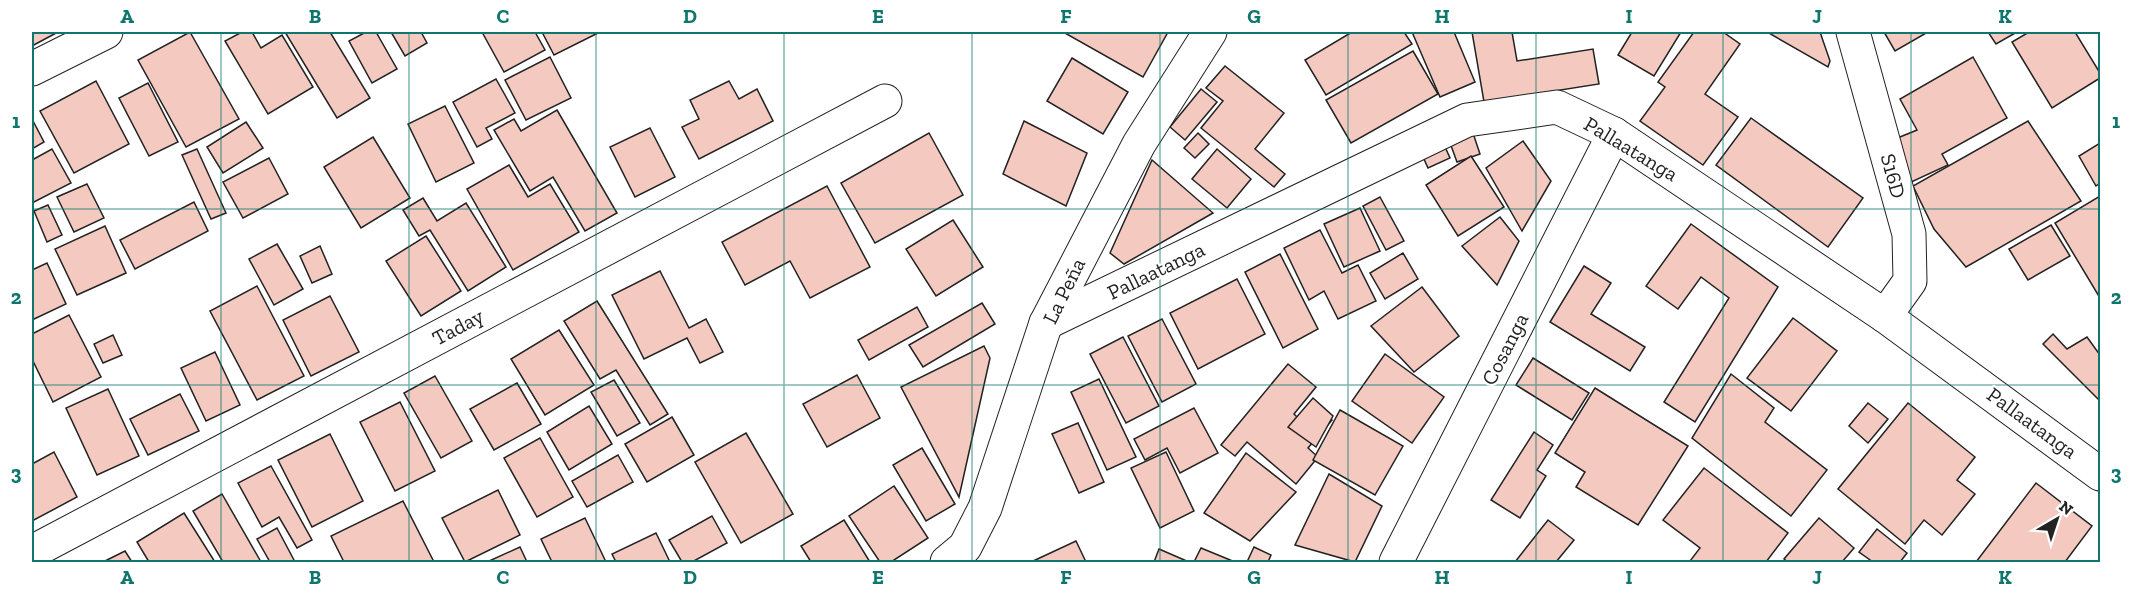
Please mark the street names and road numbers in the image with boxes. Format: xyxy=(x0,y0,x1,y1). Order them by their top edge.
street label: Pallaatanga xyxy=(1580,111,1683,186)
street label: S16D xyxy=(1876,151,1911,201)
street label: Pallaatanga xyxy=(1103,236,1209,305)
street label: La Peña xyxy=(1037,254,1090,328)
street label: Taday xyxy=(428,303,488,350)
street label: Cosanga xyxy=(1476,309,1533,389)
street label: Pallaatanga xyxy=(1982,382,2082,464)

